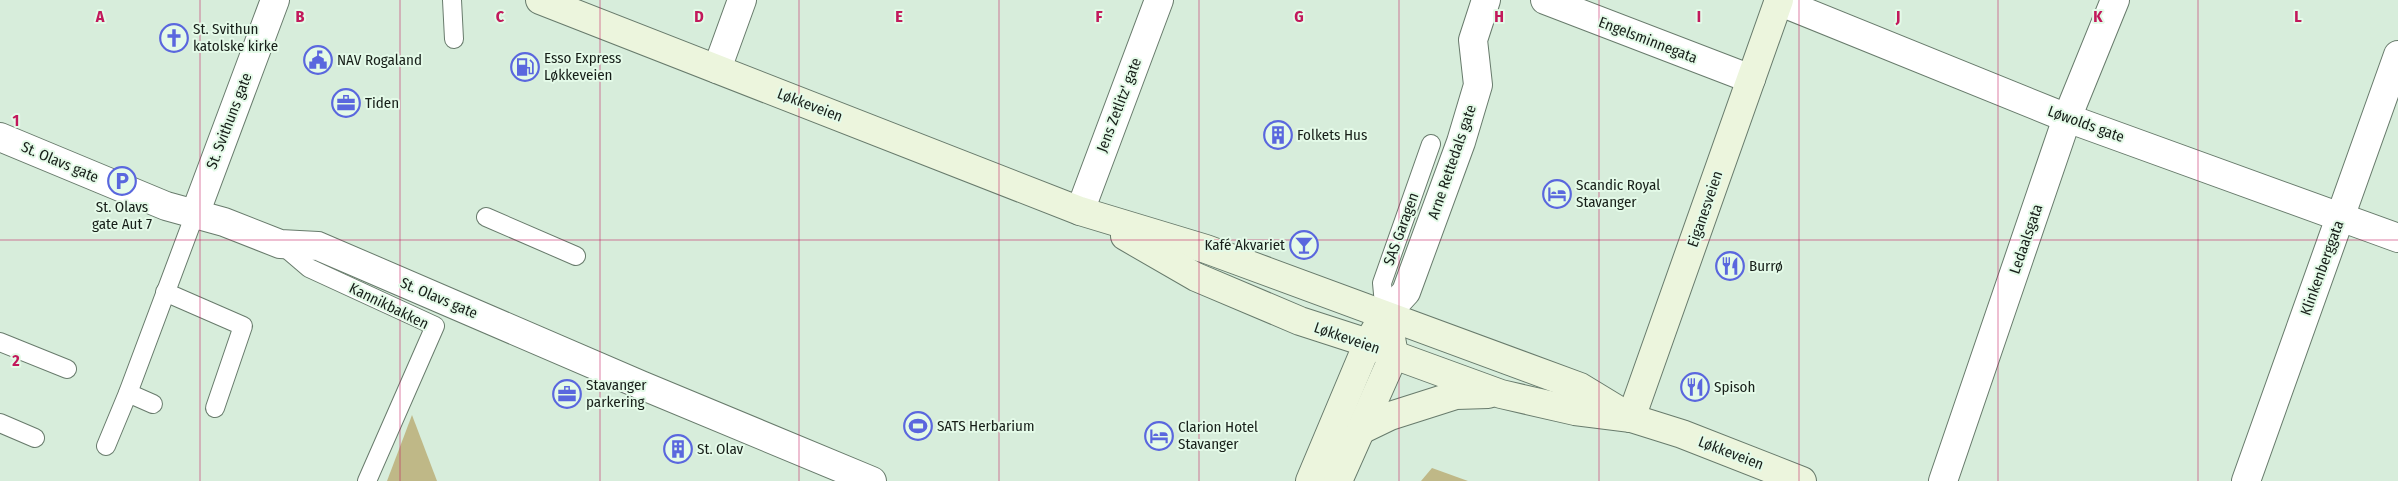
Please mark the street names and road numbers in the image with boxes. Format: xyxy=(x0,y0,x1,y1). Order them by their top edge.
street label: Engelsminnegata xyxy=(1596,13,1700,67)
street label: Jens Zetlitz' gate xyxy=(1093,55,1145,155)
street label: St. Svithuns gate xyxy=(202,70,256,172)
street label: Løkkeveien xyxy=(775,84,845,126)
street label: Løwolds gate xyxy=(2045,102,2127,146)
street label: Arne Rettedals gate xyxy=(1424,103,1480,221)
street label: St. Olavs gate xyxy=(19,138,101,186)
street label: Eiganesveien xyxy=(1684,168,1726,250)
street label: SAS Garagen xyxy=(1380,190,1422,268)
street label: Ledaalsgata xyxy=(2006,202,2046,276)
street label: Klinkenberggata xyxy=(2297,218,2347,318)
street label: St. Olavs gate xyxy=(398,274,480,322)
street label: Kannikbakken xyxy=(346,279,432,333)
street label: Løkkeveien xyxy=(1312,318,1382,358)
street label: Løkkeveien xyxy=(1696,432,1766,474)

